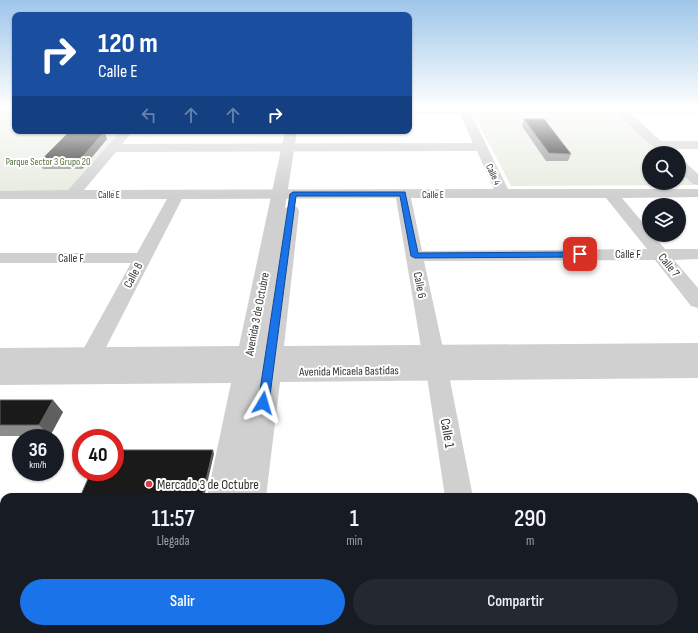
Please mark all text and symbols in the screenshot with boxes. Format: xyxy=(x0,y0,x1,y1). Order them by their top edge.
text: 120 m xyxy=(98,27,158,60)
icon: right xyxy=(32,28,84,80)
text: Calle E xyxy=(98,61,138,82)
icon: left xyxy=(138,104,160,126)
icon: ahead xyxy=(180,104,202,126)
icon: ahead xyxy=(222,104,244,126)
icon: right xyxy=(264,104,286,126)
map controls xyxy=(642,146,686,242)
button: search xyxy=(642,146,686,190)
park label: Parque Sector 3 Grupo 20 xyxy=(6,156,90,168)
street label: Calle 4 xyxy=(483,162,503,187)
street label: Calle E xyxy=(98,189,120,201)
street label: Calle E xyxy=(422,189,444,201)
button: layers xyxy=(642,198,686,242)
pin xyxy=(563,237,597,271)
icon: arrive xyxy=(569,243,591,265)
street label: Calle F xyxy=(615,247,641,262)
street label: Calle 7 xyxy=(655,250,683,280)
street label: Calle F xyxy=(58,251,84,266)
street label: Calle 8 xyxy=(121,260,146,291)
street label: Avenida 3 de Octubre xyxy=(242,271,273,358)
street label: Calle 6 xyxy=(410,271,429,300)
street label: Avenida Micaela Bastidas xyxy=(298,363,399,380)
position arrow xyxy=(242,382,284,424)
street label: Calle 1 xyxy=(437,417,458,449)
speed limit sign: 40 xyxy=(72,429,124,481)
text: 36 xyxy=(29,438,47,462)
text: km/h xyxy=(29,459,47,471)
place label: Mercado 3 de Octubre xyxy=(157,476,259,493)
marker: Mercado 3 de Octubre xyxy=(144,479,154,489)
text: 11:57 xyxy=(152,504,195,533)
text: 1 xyxy=(350,504,359,533)
text: 290 xyxy=(514,504,546,533)
text: Llegada xyxy=(157,533,190,549)
text: min xyxy=(346,533,363,549)
text: m xyxy=(526,533,534,549)
button: Salir xyxy=(20,579,345,625)
button: Compartir xyxy=(353,579,678,625)

